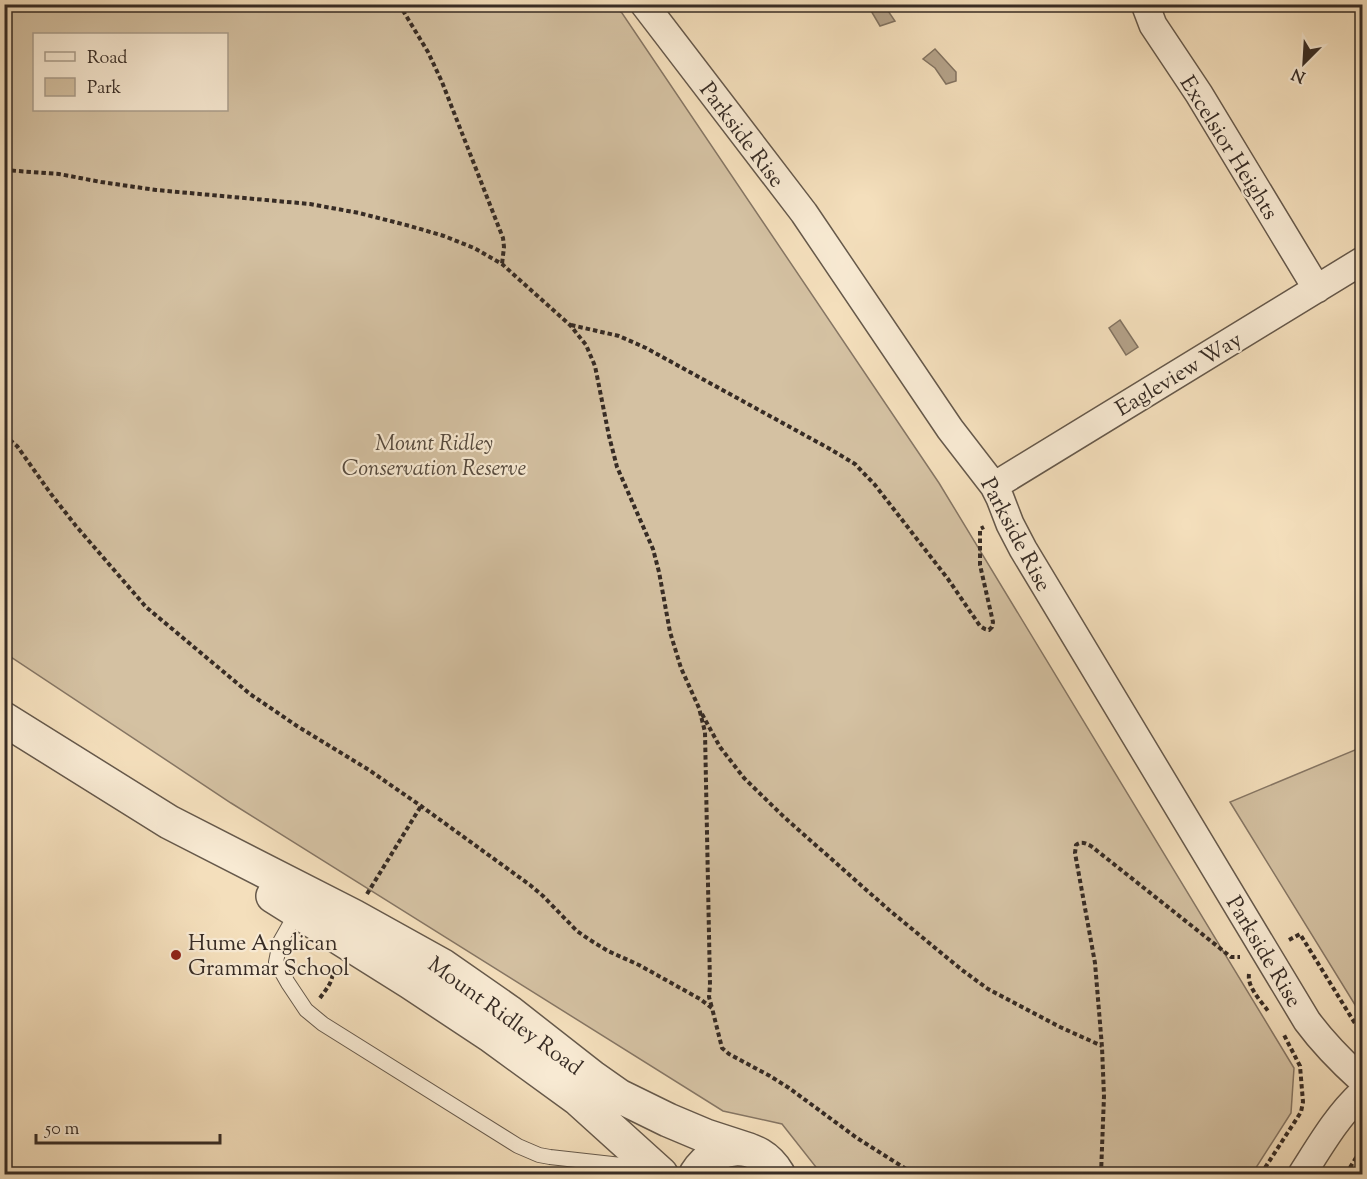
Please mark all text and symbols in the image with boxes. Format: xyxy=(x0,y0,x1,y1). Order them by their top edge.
legend xyxy=(33,33,228,111)
north arrow xyxy=(1274,33,1334,93)
text: Road xyxy=(87,46,127,72)
text: N xyxy=(1288,61,1309,88)
street label: Excelsior Heights xyxy=(1170,70,1285,227)
text: Park xyxy=(87,76,122,102)
street label: Parkside Rise xyxy=(690,76,791,195)
street label: Eagleview Way xyxy=(1110,325,1249,426)
park label: Mount Ridley Conservation Reserve xyxy=(342,429,526,486)
street label: Parkside Rise xyxy=(971,473,1058,598)
street label: Parkside Rise xyxy=(1217,891,1308,1014)
place label: Hume Anglican Grammar School xyxy=(188,929,349,986)
marker: Hume Anglican Grammar School xyxy=(169,948,183,962)
street label: Mount Ridley Road xyxy=(420,950,588,1085)
scale bar xyxy=(36,1107,220,1145)
text: 50 m xyxy=(44,1117,80,1143)

